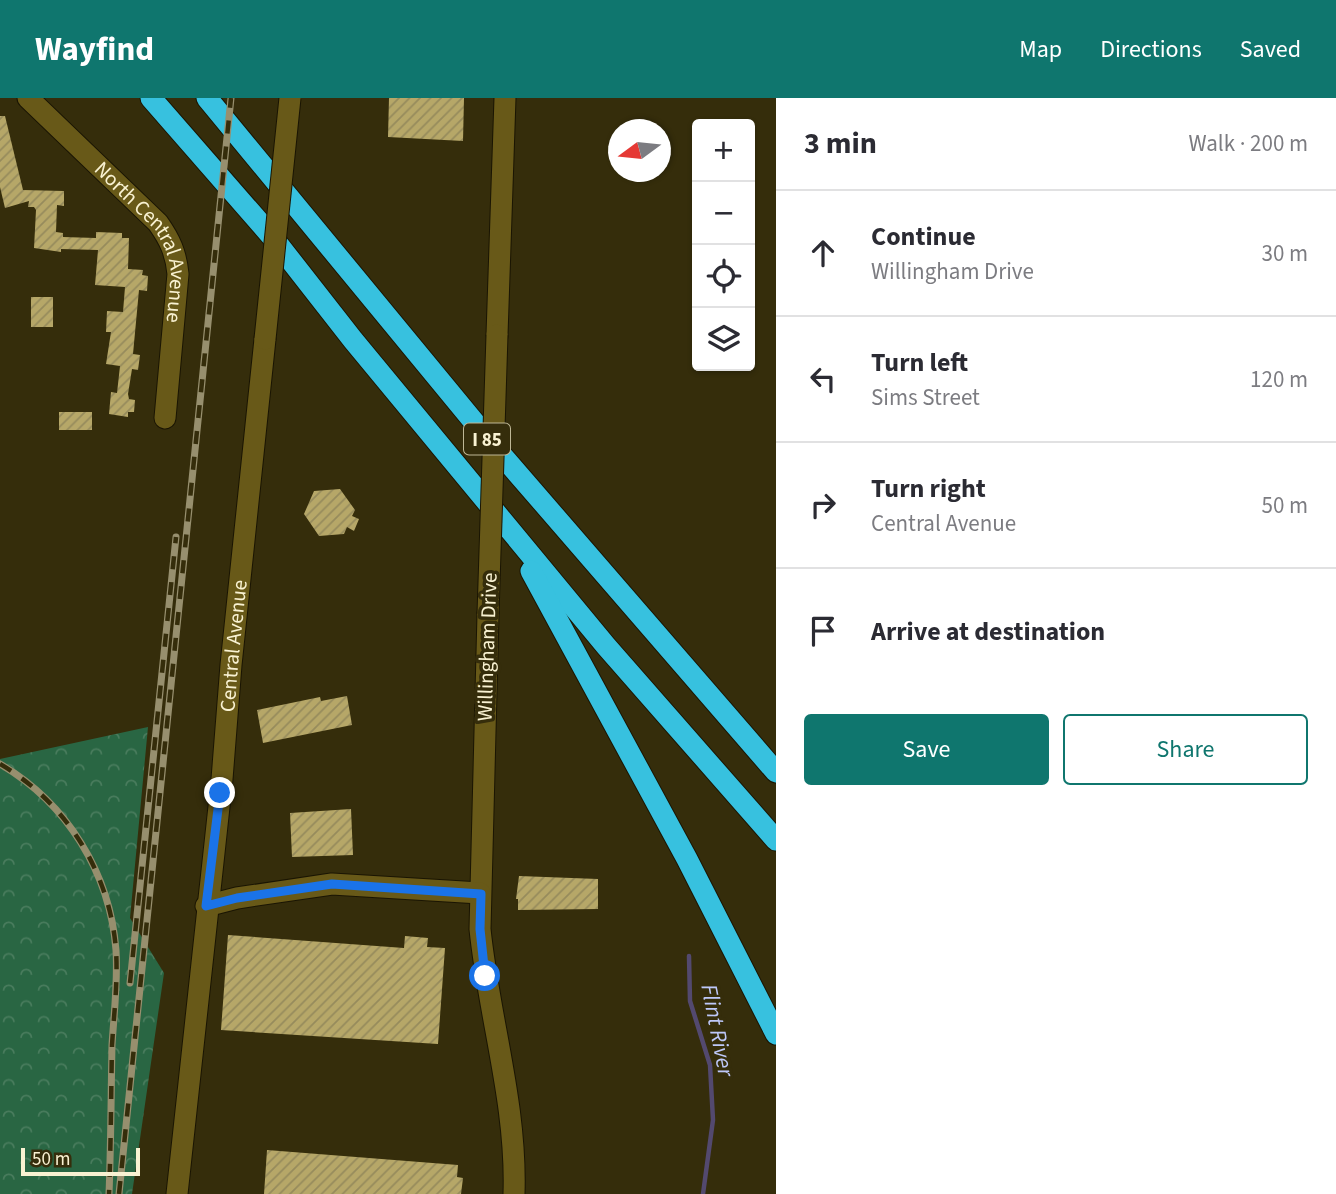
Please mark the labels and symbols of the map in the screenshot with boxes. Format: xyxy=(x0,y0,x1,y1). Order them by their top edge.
north arrow xyxy=(608,119,671,182)
street label: North Central Avenue xyxy=(88,154,193,324)
road number: I 85 xyxy=(464,424,510,454)
street label: Willingham Drive xyxy=(469,572,505,722)
street label: Central Avenue xyxy=(212,578,255,713)
route end xyxy=(204,777,235,808)
route start xyxy=(469,960,500,991)
water label: Flint River xyxy=(692,981,743,1080)
scale bar xyxy=(21,1145,140,1177)

